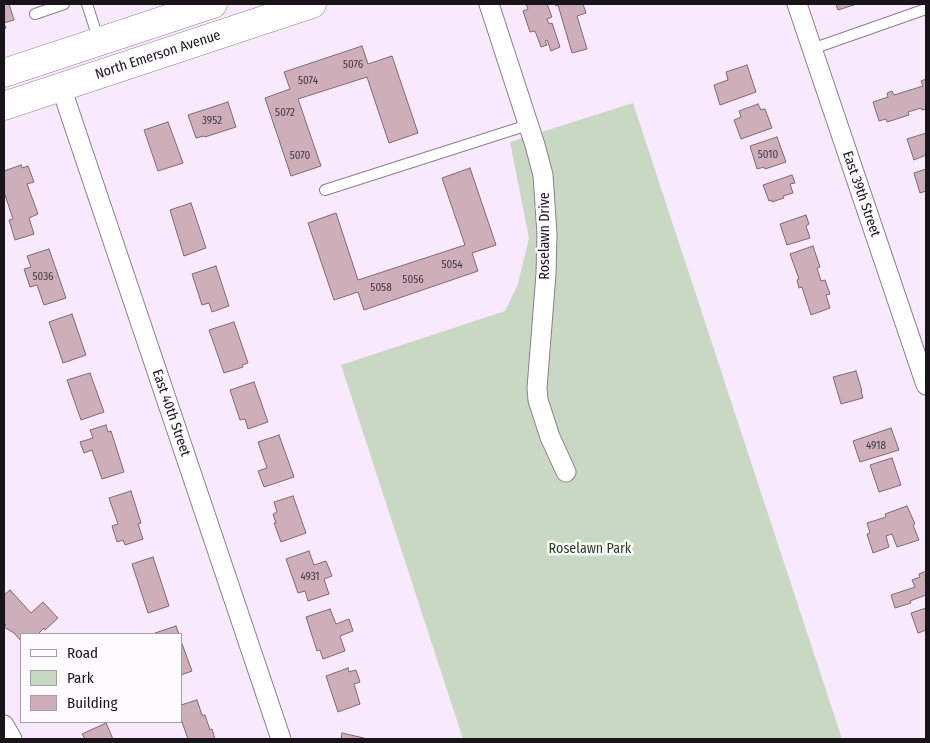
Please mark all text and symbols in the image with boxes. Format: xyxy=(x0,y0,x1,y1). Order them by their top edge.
street label: North Emerson Avenue xyxy=(93,27,223,83)
house number: 5076 xyxy=(343,58,363,72)
house number: 5074 xyxy=(298,74,318,88)
house number: 5072 xyxy=(275,106,295,120)
house number: 3952 xyxy=(202,114,222,128)
house number: 5010 xyxy=(758,148,778,162)
house number: 5070 xyxy=(290,149,310,163)
street label: East 39th Street xyxy=(838,149,884,239)
street label: Roselawn Drive xyxy=(537,192,553,280)
house number: 5054 xyxy=(441,258,463,272)
house number: 5036 xyxy=(32,270,54,284)
house number: 5056 xyxy=(402,273,424,287)
house number: 5058 xyxy=(370,281,392,295)
street label: East 40th Street xyxy=(148,367,194,459)
house number: 4918 xyxy=(866,439,886,453)
park label: Roselawn Park xyxy=(549,541,631,557)
house number: 4931 xyxy=(300,570,320,584)
legend xyxy=(20,633,182,723)
text: Road xyxy=(67,644,98,662)
text: Park xyxy=(67,669,94,687)
text: Building xyxy=(67,694,118,712)

